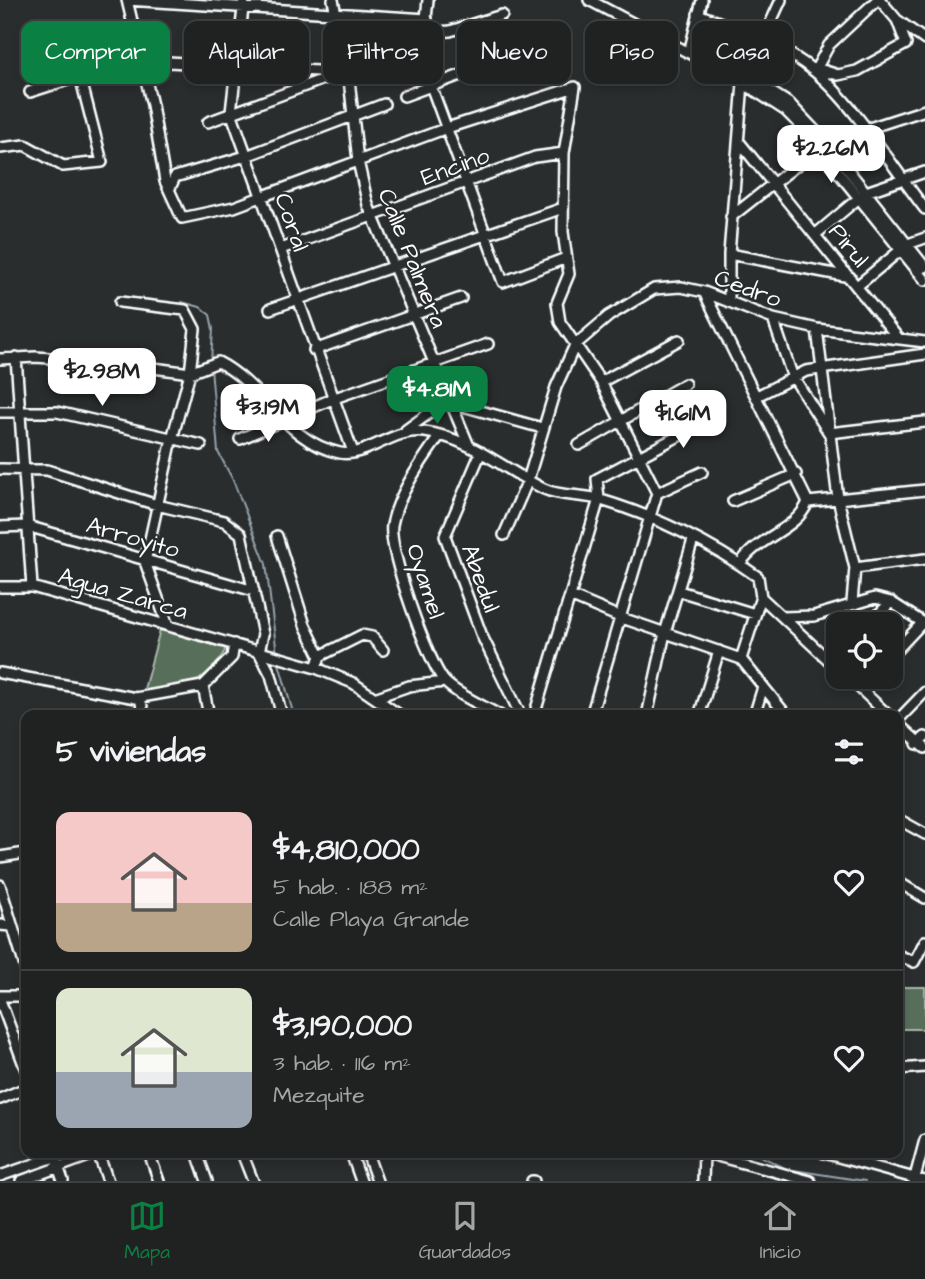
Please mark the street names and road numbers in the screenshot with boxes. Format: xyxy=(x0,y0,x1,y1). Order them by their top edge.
street label: Encino xyxy=(416,139,495,195)
street label: Calle Palmera xyxy=(369,184,456,333)
street label: Coral xyxy=(265,189,317,256)
street label: Pirul xyxy=(820,216,877,275)
street label: Cedro xyxy=(709,261,786,317)
street label: Arroyito xyxy=(82,508,184,569)
street label: Oyamel xyxy=(396,539,453,623)
street label: Abedul xyxy=(452,540,508,617)
street label: Agua Zarca xyxy=(54,559,192,630)

